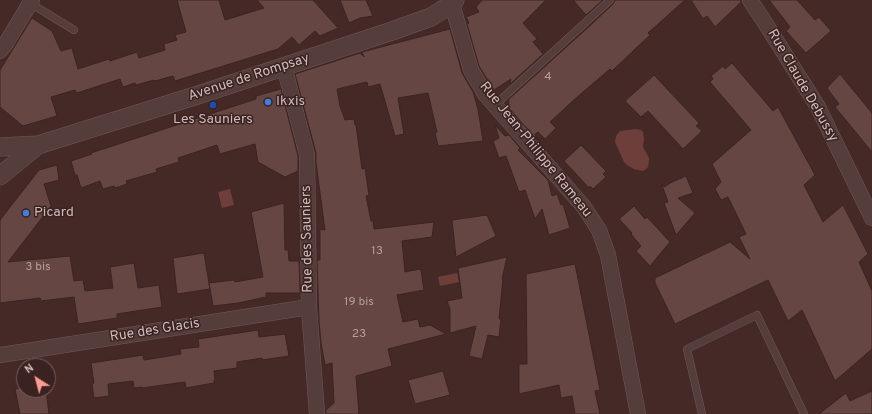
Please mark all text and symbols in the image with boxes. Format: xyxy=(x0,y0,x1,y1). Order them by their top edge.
street label: Rue Claude Debussy xyxy=(763,27,841,145)
street label: Avenue de Rompsay xyxy=(186,50,312,106)
house number: 4 xyxy=(544,71,552,85)
street label: Rue Jean-Philippe Rameau xyxy=(475,79,595,221)
place label: Ikxis xyxy=(276,94,305,110)
marker: Ikxis xyxy=(263,97,273,107)
marker: Les Sauniers xyxy=(208,100,218,110)
place label: Les Sauniers xyxy=(173,112,253,128)
street label: Rue des Sauniers xyxy=(299,185,317,293)
place label: Picard xyxy=(34,205,74,221)
marker: Picard xyxy=(21,208,31,218)
house number: 13 xyxy=(371,245,383,259)
house number: 3 bis xyxy=(25,261,51,275)
house number: 19 bis xyxy=(344,296,374,310)
street label: Rue des Glacis xyxy=(109,316,201,346)
house number: 23 xyxy=(352,328,366,342)
north arrow xyxy=(16,358,56,398)
text: N xyxy=(22,361,37,377)

